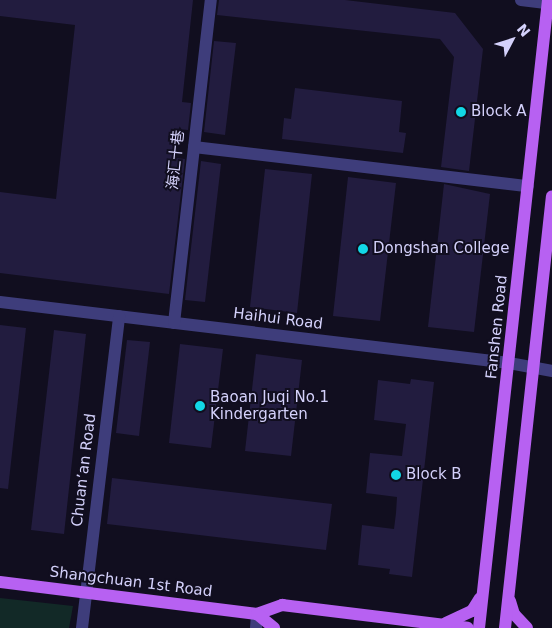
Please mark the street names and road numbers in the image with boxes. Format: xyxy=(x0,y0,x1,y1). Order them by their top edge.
street label: 海汇十巷 xyxy=(164,129,188,191)
street label: Fanshen Road xyxy=(483,274,511,380)
street label: Haihui Road xyxy=(232,305,324,333)
street label: Chuan’an Road xyxy=(68,412,100,528)
street label: Shangchuan 1st Road xyxy=(49,563,213,601)

